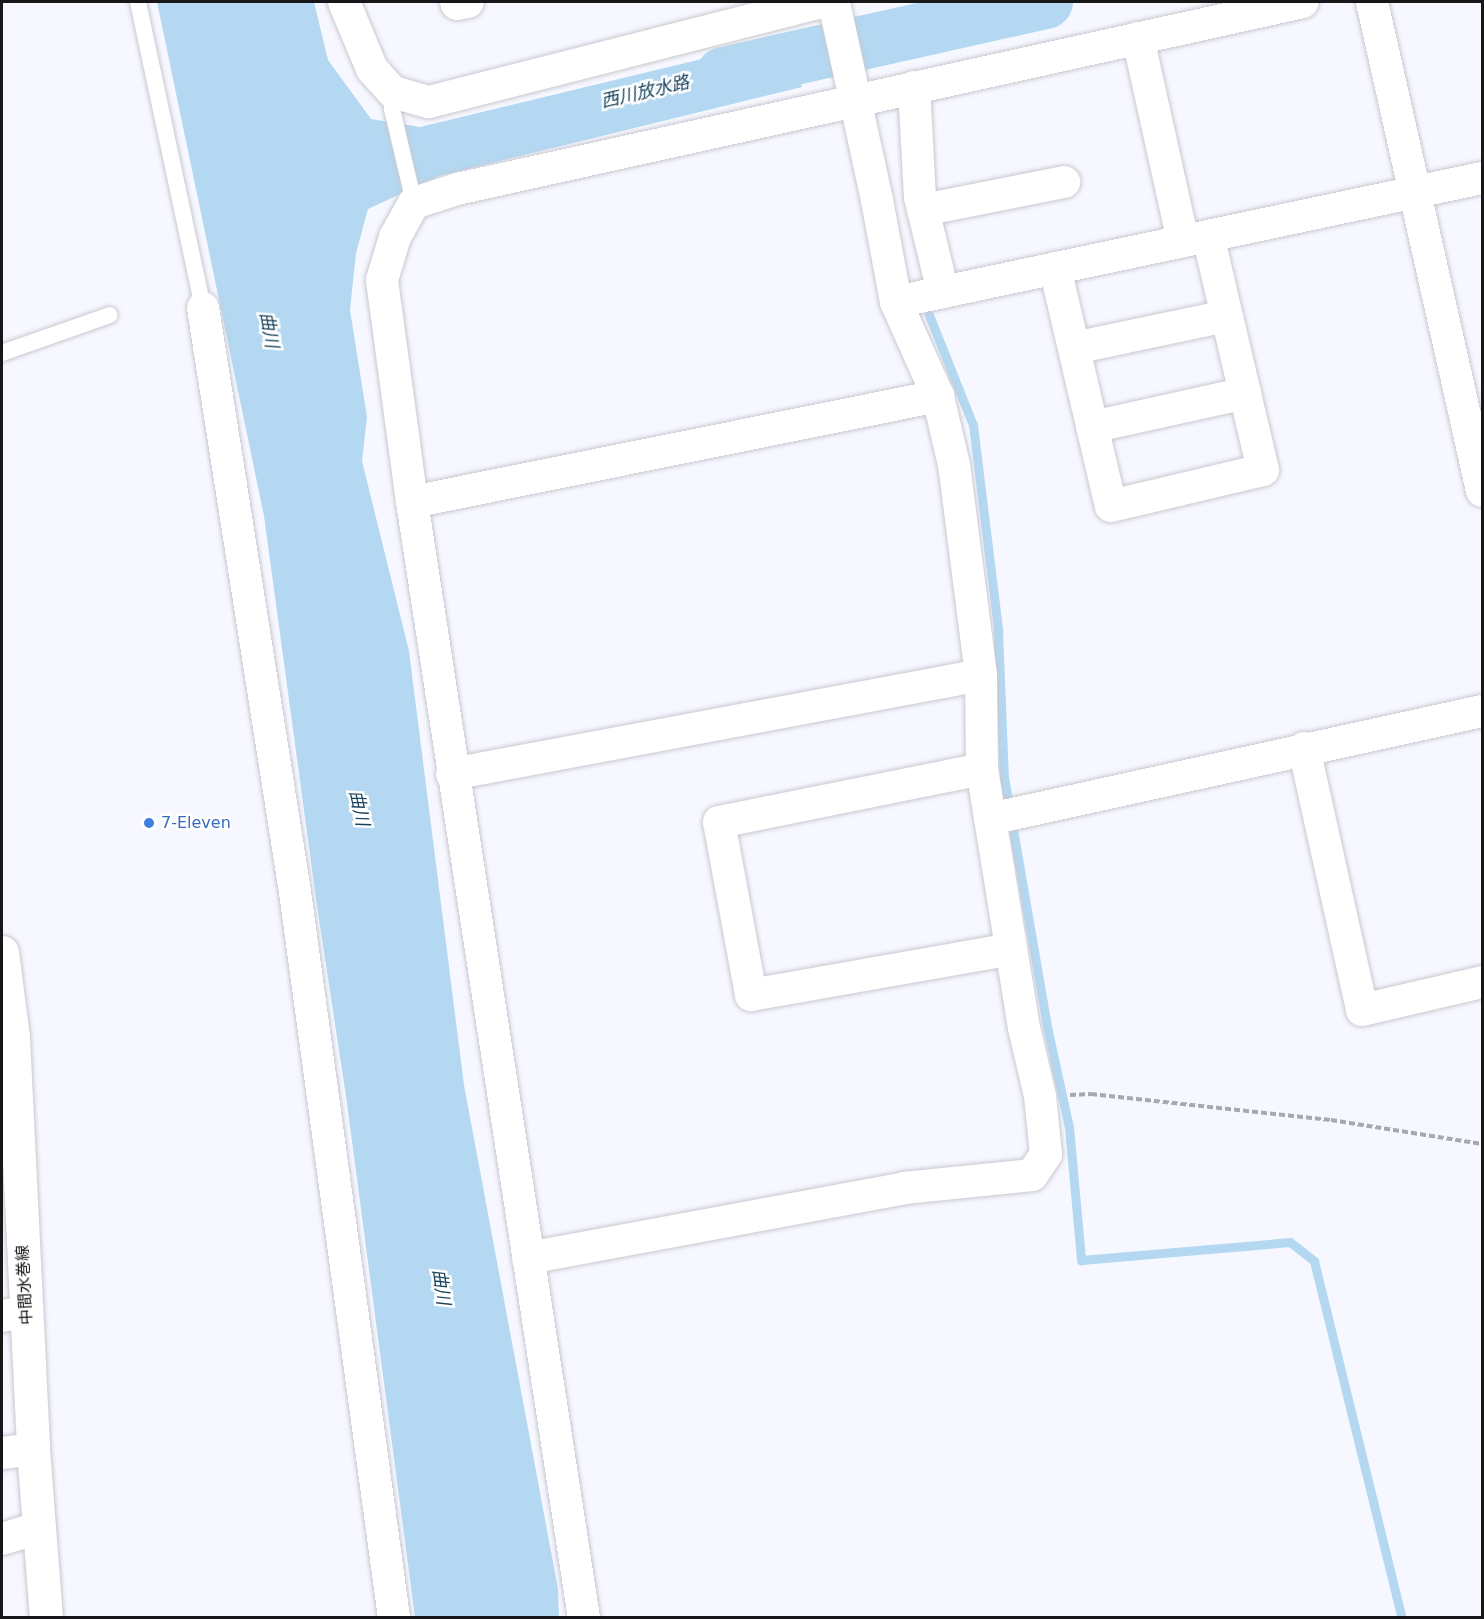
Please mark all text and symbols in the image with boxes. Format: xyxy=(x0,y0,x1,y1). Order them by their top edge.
water label: 西川放水路 xyxy=(599,71,691,113)
water label: 曲川 xyxy=(255,310,283,350)
water label: 曲川 xyxy=(345,788,373,828)
place label: 7-Eleven xyxy=(161,813,231,833)
marker: 7-Eleven xyxy=(142,816,156,830)
street label: 中間水巻線 xyxy=(13,1245,37,1325)
water label: 曲川 xyxy=(428,1268,454,1306)

